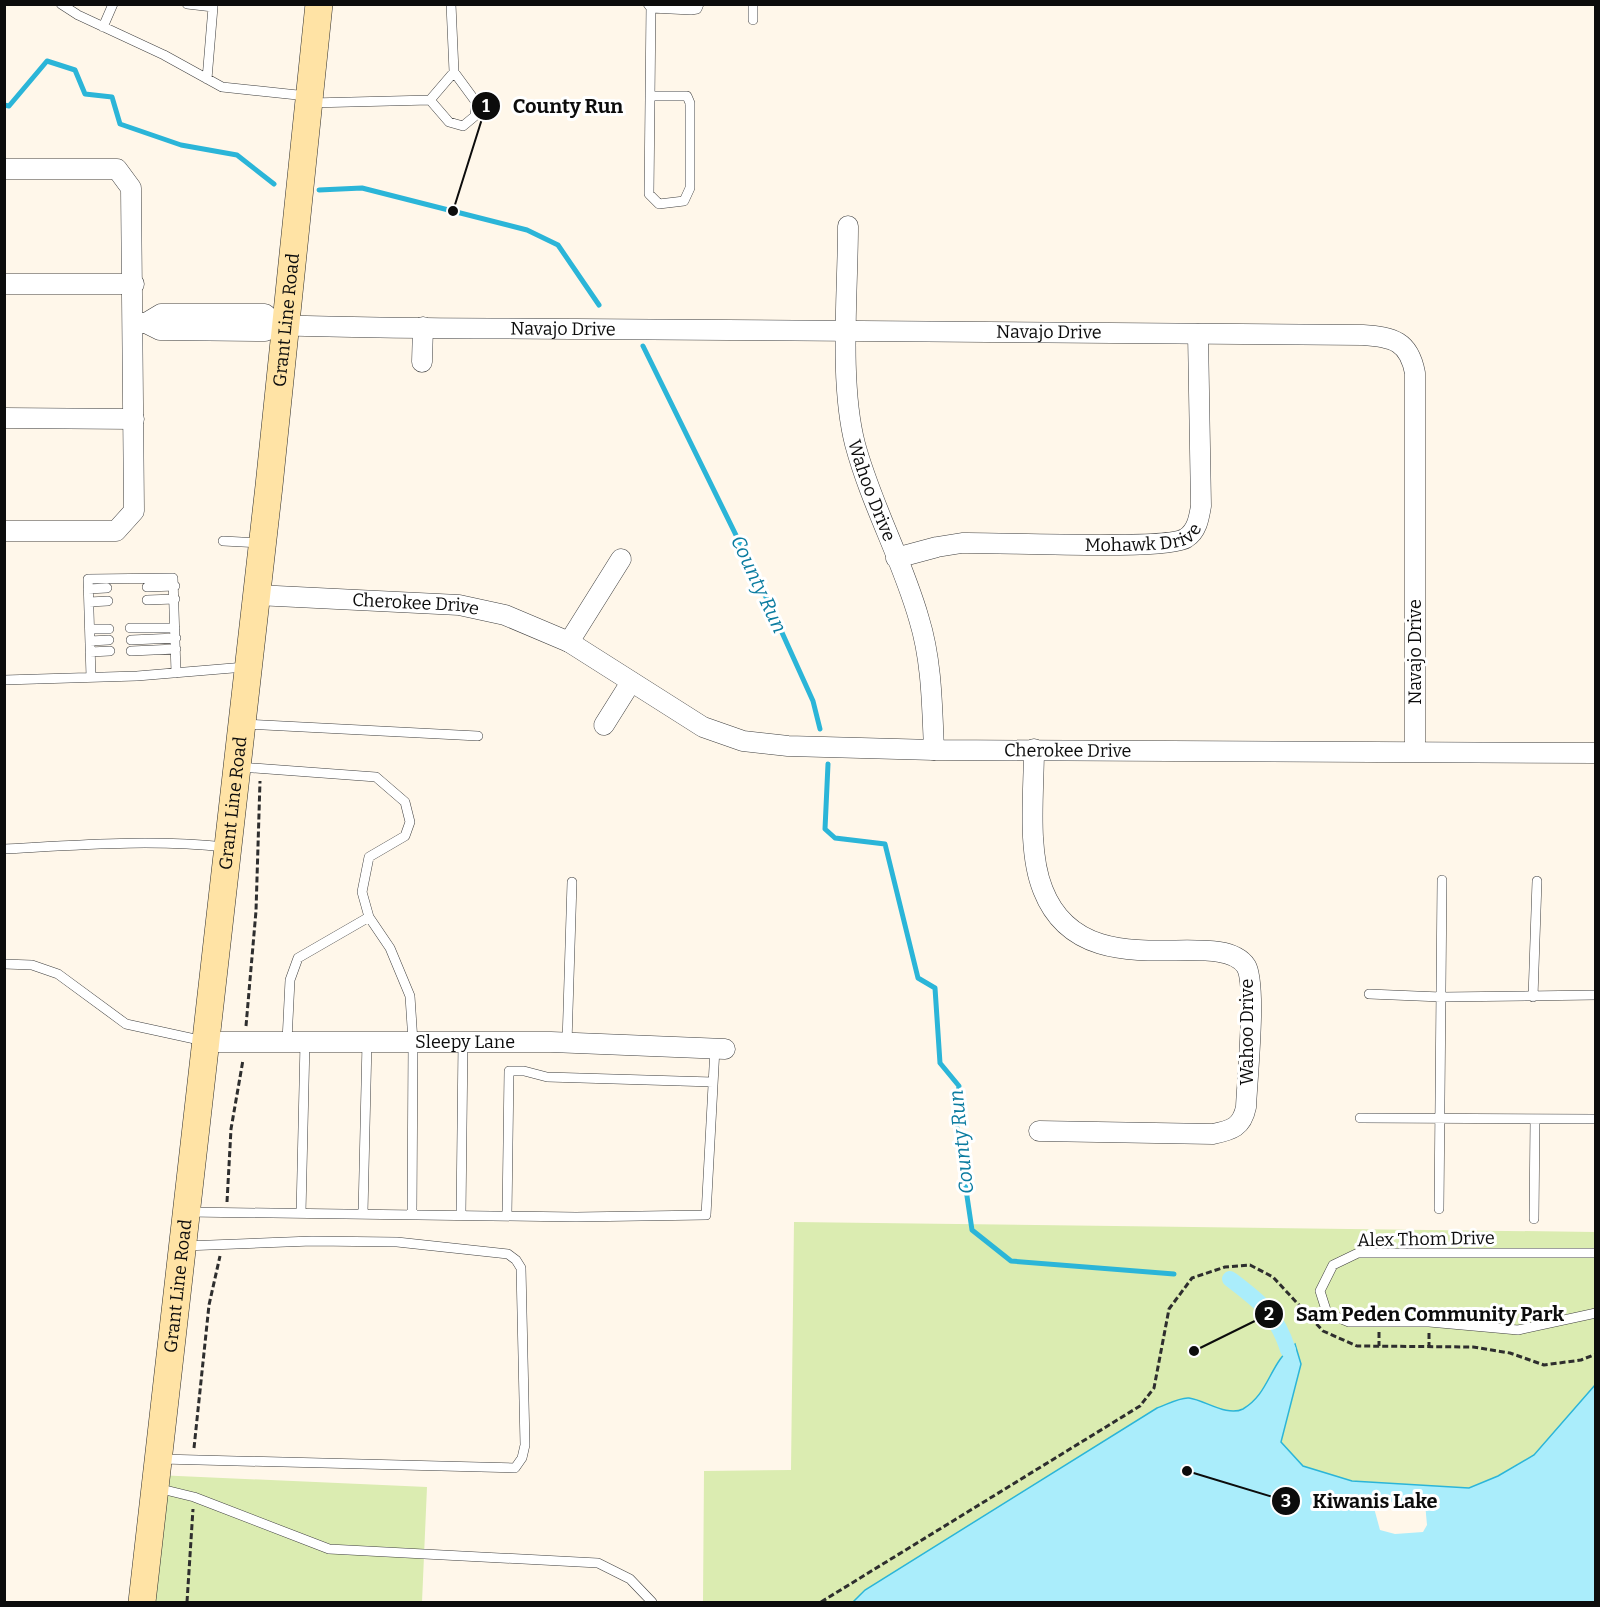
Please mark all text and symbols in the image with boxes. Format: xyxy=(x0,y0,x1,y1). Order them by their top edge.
callout: County Run xyxy=(471,87,635,125)
text: County Run xyxy=(513,94,623,118)
text: 1 xyxy=(482,95,490,117)
street label: Grant Line Road xyxy=(268,252,304,388)
street label: Navajo Drive xyxy=(510,318,616,340)
street label: Navajo Drive xyxy=(996,321,1102,343)
street label: Wahoo Drive xyxy=(843,437,900,545)
street label: Mohawk Drive xyxy=(1085,519,1206,556)
water label: County Run xyxy=(726,531,792,637)
street label: Cherokee Drive xyxy=(352,589,481,620)
street label: Navajo Drive xyxy=(1404,599,1426,705)
street label: Grant Line Road xyxy=(214,735,251,871)
street label: Cherokee Drive xyxy=(1004,739,1132,762)
street label: Wahoo Drive xyxy=(1236,979,1258,1085)
street label: Sleepy Lane xyxy=(415,1031,515,1053)
water label: County Run xyxy=(944,1089,978,1195)
street label: Grant Line Road xyxy=(159,1218,197,1354)
street label: Alex Thom Drive xyxy=(1357,1227,1495,1251)
callout: Sam Peden Community Park xyxy=(1254,1295,1576,1333)
text: Sam Peden Community Park xyxy=(1296,1302,1564,1326)
text: 2 xyxy=(1264,1303,1274,1325)
callout: Kiwanis Lake xyxy=(1271,1482,1450,1520)
text: Kiwanis Lake xyxy=(1313,1489,1437,1513)
text: 3 xyxy=(1281,1490,1291,1512)

